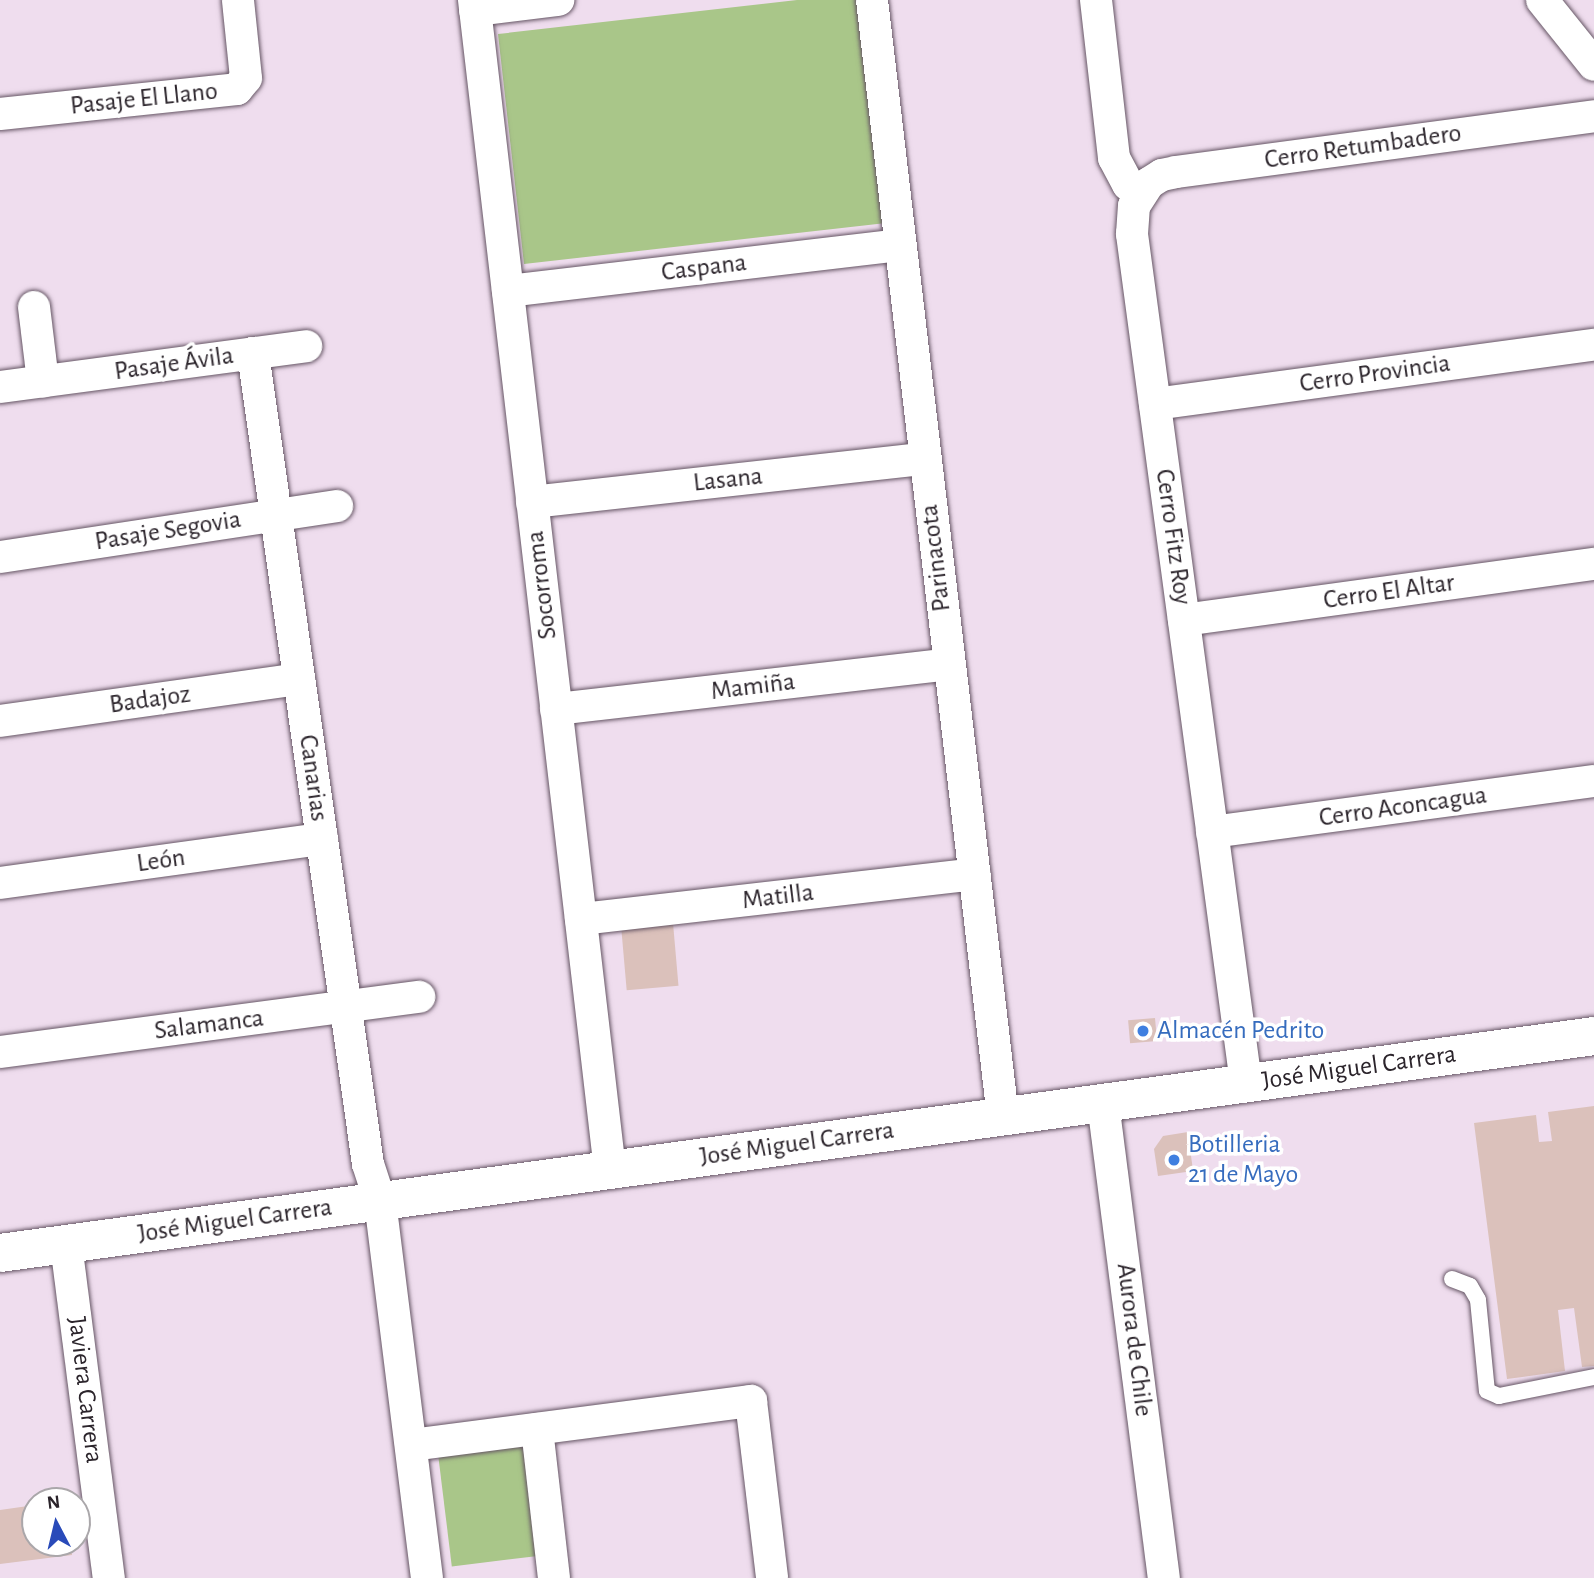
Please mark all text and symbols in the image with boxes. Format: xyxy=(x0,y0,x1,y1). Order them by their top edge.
street label: Pasaje El Llano xyxy=(69,76,219,122)
street label: Cerro Retumbadero xyxy=(1263,118,1463,176)
street label: Caspana xyxy=(660,247,748,289)
street label: Pasaje Ávila xyxy=(112,340,236,388)
street label: Cerro Provincia xyxy=(1298,348,1452,400)
street label: Lasana xyxy=(692,461,764,499)
street label: Cerro Fitz Roy xyxy=(1148,467,1198,607)
street label: Parinacota xyxy=(914,503,958,613)
street label: Pasaje Segovia xyxy=(93,504,243,558)
street label: Socorroma xyxy=(520,529,564,641)
street label: Cerro El Altar xyxy=(1322,567,1456,617)
street label: Mamiña xyxy=(709,666,797,708)
street label: Badajoz xyxy=(108,679,192,721)
street label: Canarias xyxy=(292,733,334,823)
street label: Cerro Aconcagua xyxy=(1317,780,1489,834)
street label: León xyxy=(135,842,187,880)
street label: Matilla xyxy=(741,877,815,917)
street label: Salamanca xyxy=(153,1003,265,1047)
place label: Almacén Pedrito xyxy=(1157,1015,1324,1047)
marker: Almacén Pedrito xyxy=(1135,1023,1151,1039)
street label: José Miguel Carrera xyxy=(1260,1039,1458,1097)
street label: José Miguel Carrera xyxy=(698,1115,896,1173)
place label: Botilleria 21 de Mayo xyxy=(1188,1129,1298,1190)
marker: Botilleria 21 de Mayo xyxy=(1166,1152,1182,1168)
street label: José Miguel Carrera xyxy=(136,1192,334,1250)
street label: Aurora de Chile xyxy=(1109,1262,1159,1418)
street label: Javiera Carrera xyxy=(61,1315,109,1465)
north arrow xyxy=(21,1487,91,1557)
text: N xyxy=(46,1492,61,1513)

